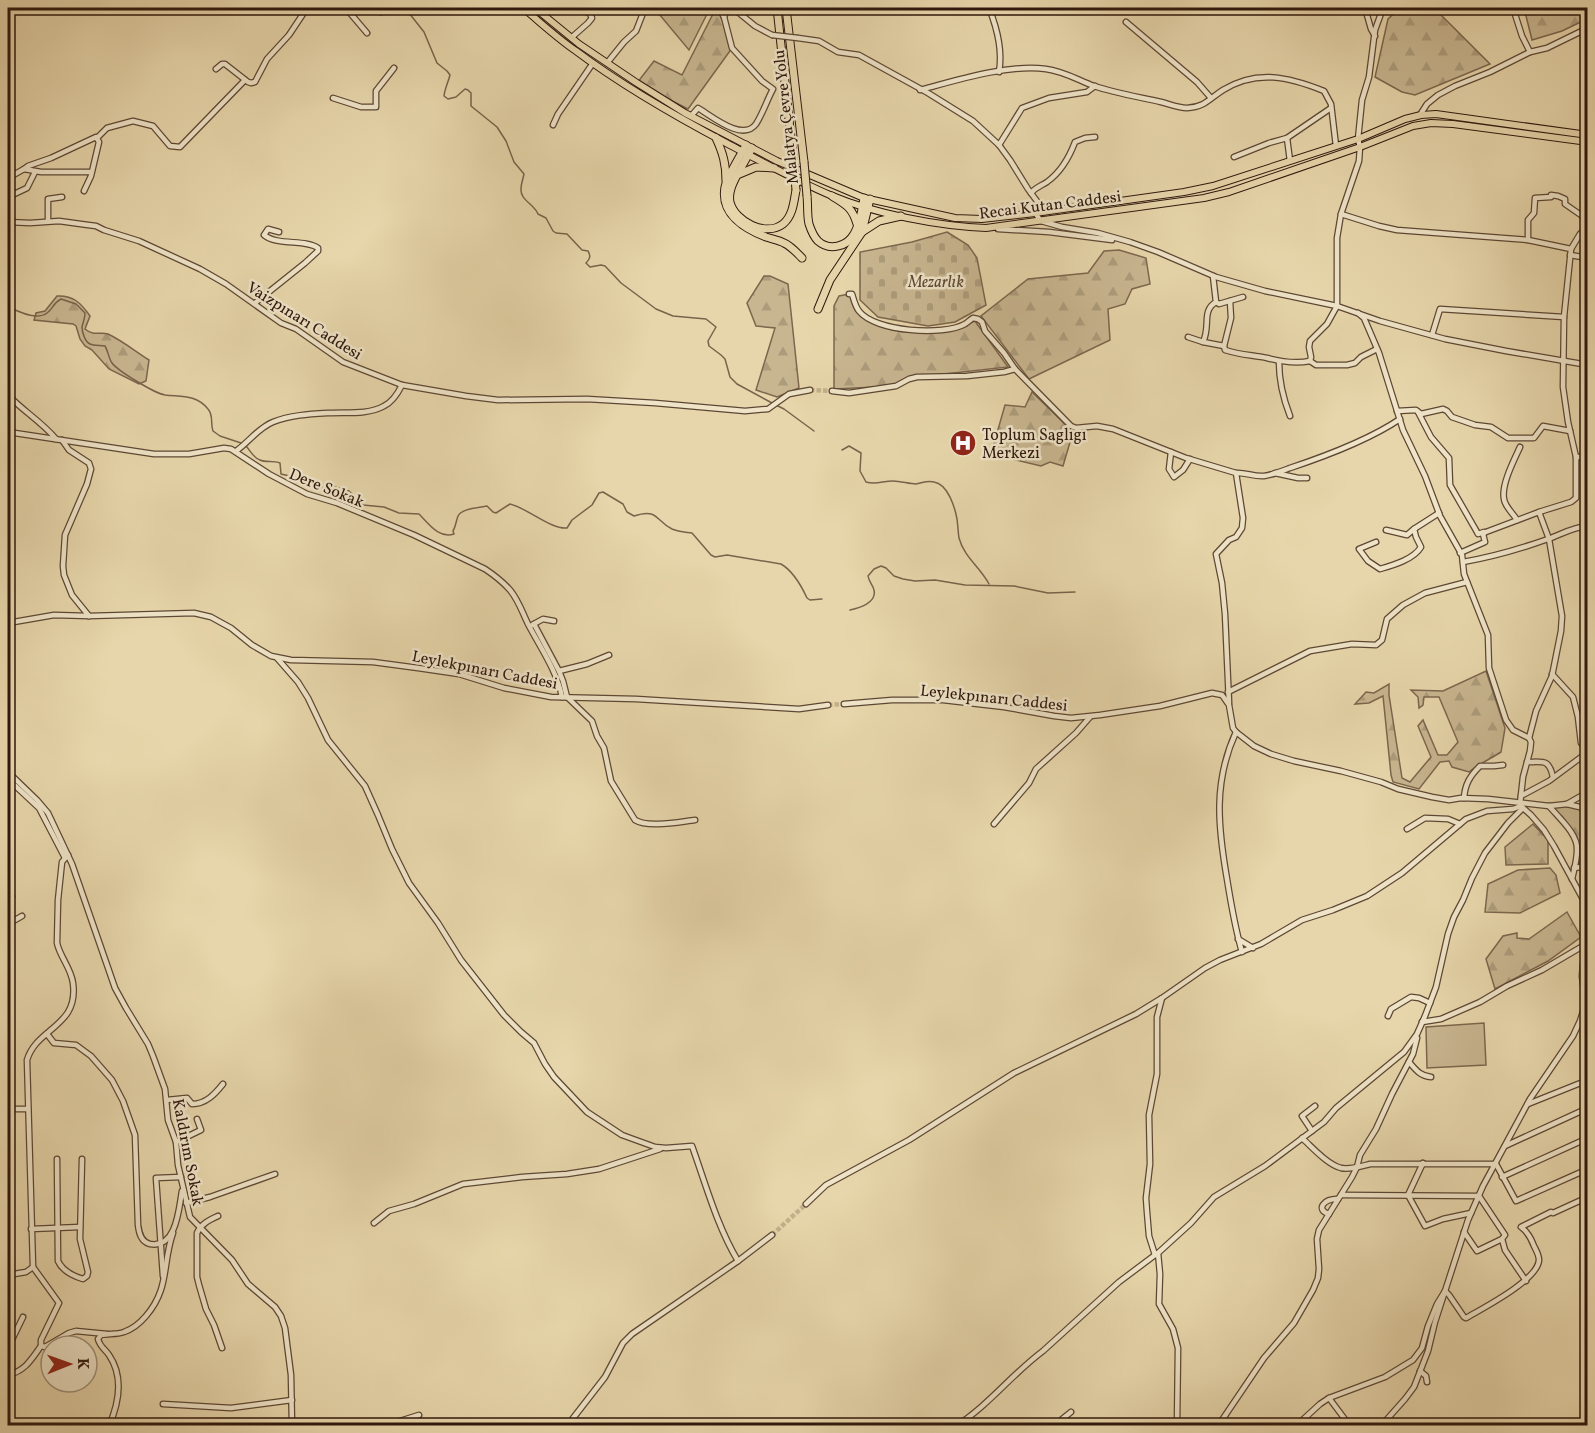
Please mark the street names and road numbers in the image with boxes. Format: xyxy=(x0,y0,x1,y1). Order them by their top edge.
street label: Malatya Çevre Yolu xyxy=(769,49,805,185)
street label: Recai Kutan Caddesi xyxy=(978,186,1123,226)
street label: Vaizpınarı Caddesi xyxy=(242,277,366,366)
street label: Dere Sokak xyxy=(285,464,367,514)
street label: Leylekpınarı Caddesi xyxy=(410,646,560,696)
street label: Leylekpınarı Caddesi xyxy=(919,680,1069,718)
street label: Kaldırım Sokak xyxy=(166,1097,208,1208)

